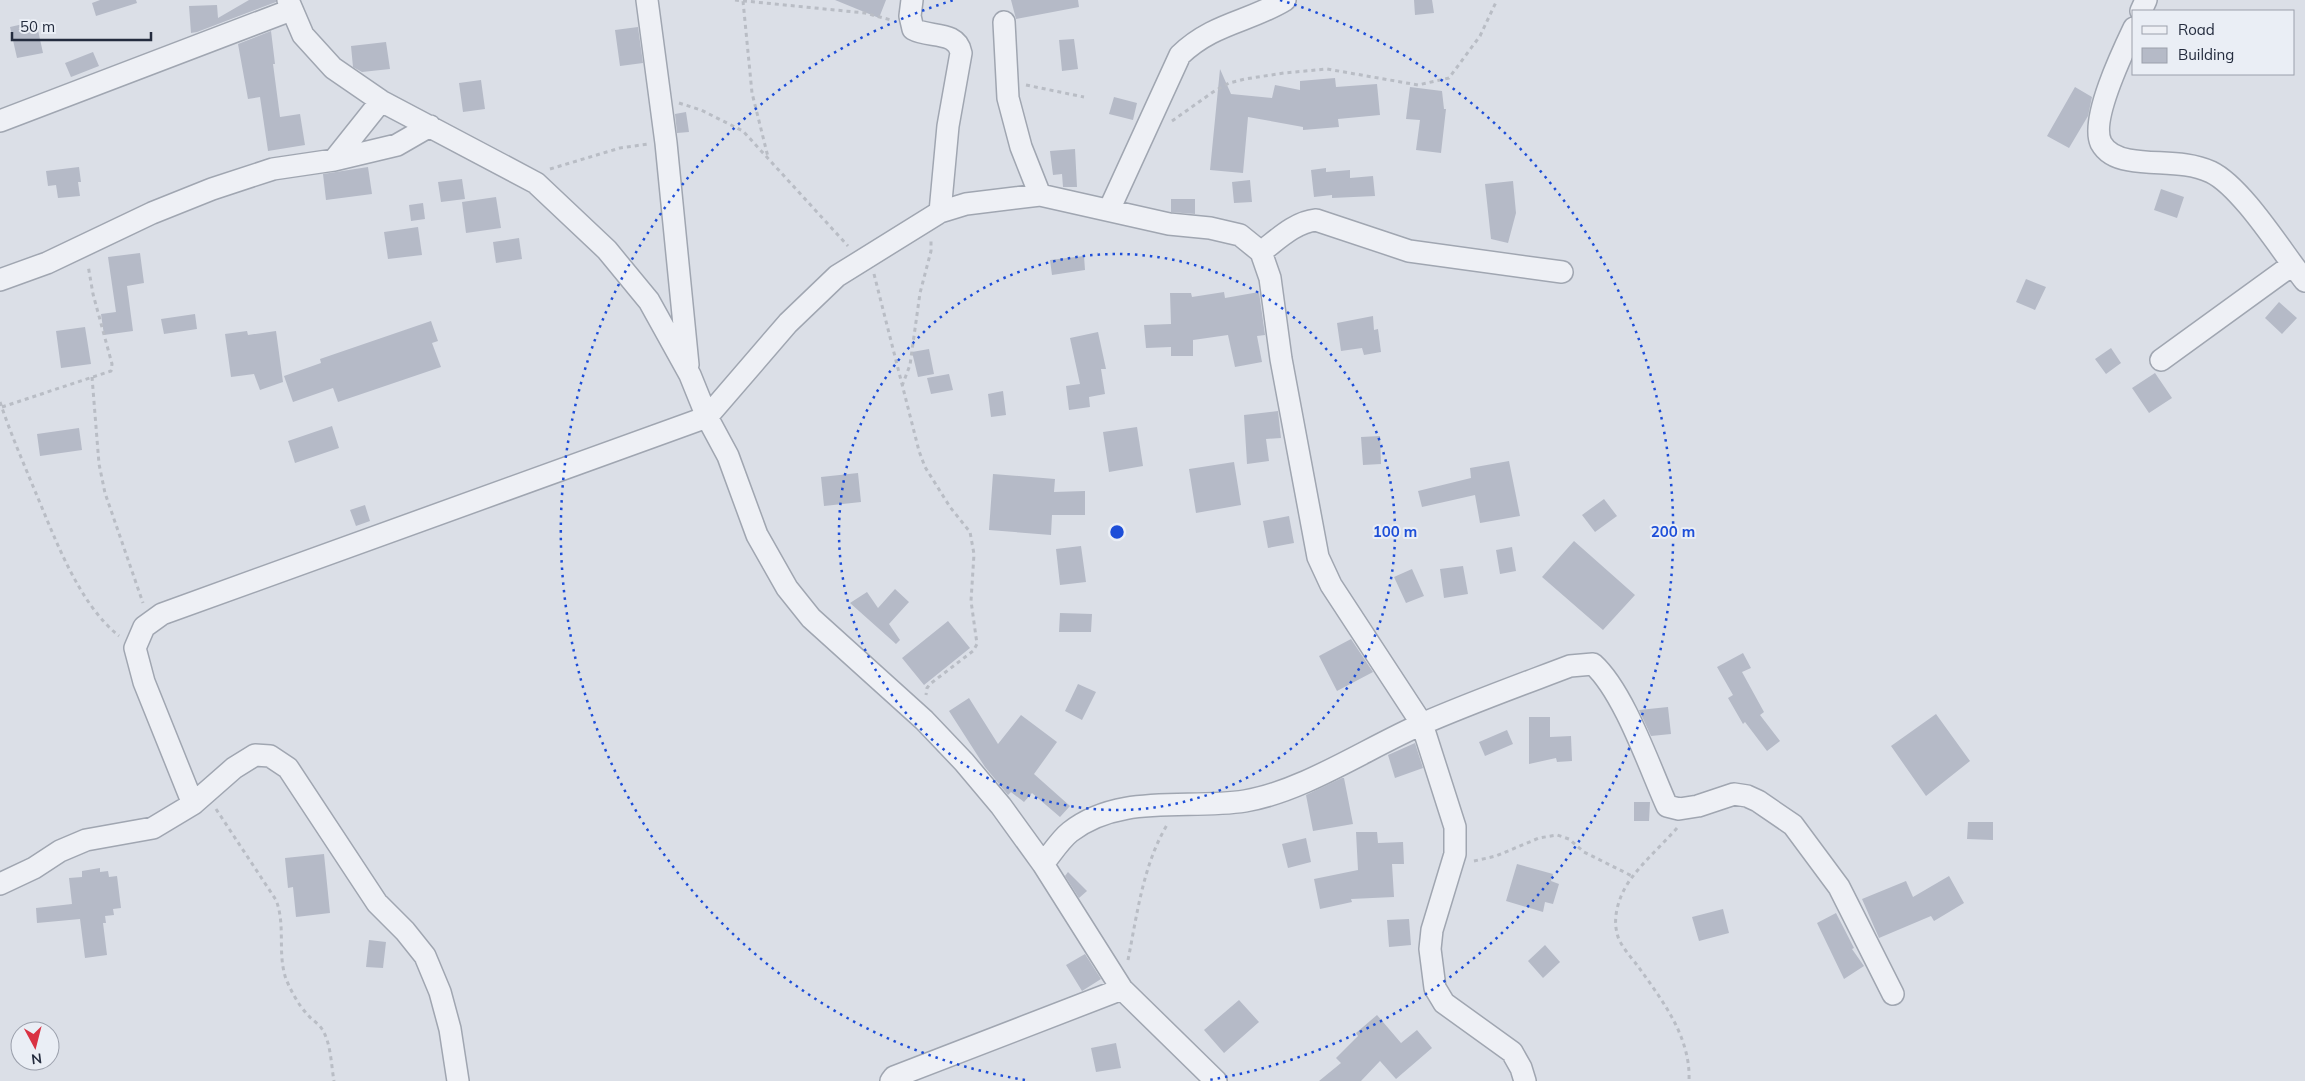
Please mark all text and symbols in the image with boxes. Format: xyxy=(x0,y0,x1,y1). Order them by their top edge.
scale bar xyxy=(12,10,151,42)
legend xyxy=(2132,10,2295,75)
text: 50 m xyxy=(20,17,55,36)
text: Road xyxy=(2178,20,2215,39)
text: Building xyxy=(2178,45,2234,64)
text: 100 m xyxy=(1373,522,1417,541)
text: 200 m xyxy=(1651,522,1695,541)
centre of rings xyxy=(1108,523,1126,541)
north arrow xyxy=(10,1021,60,1071)
text: N xyxy=(30,1049,43,1068)

